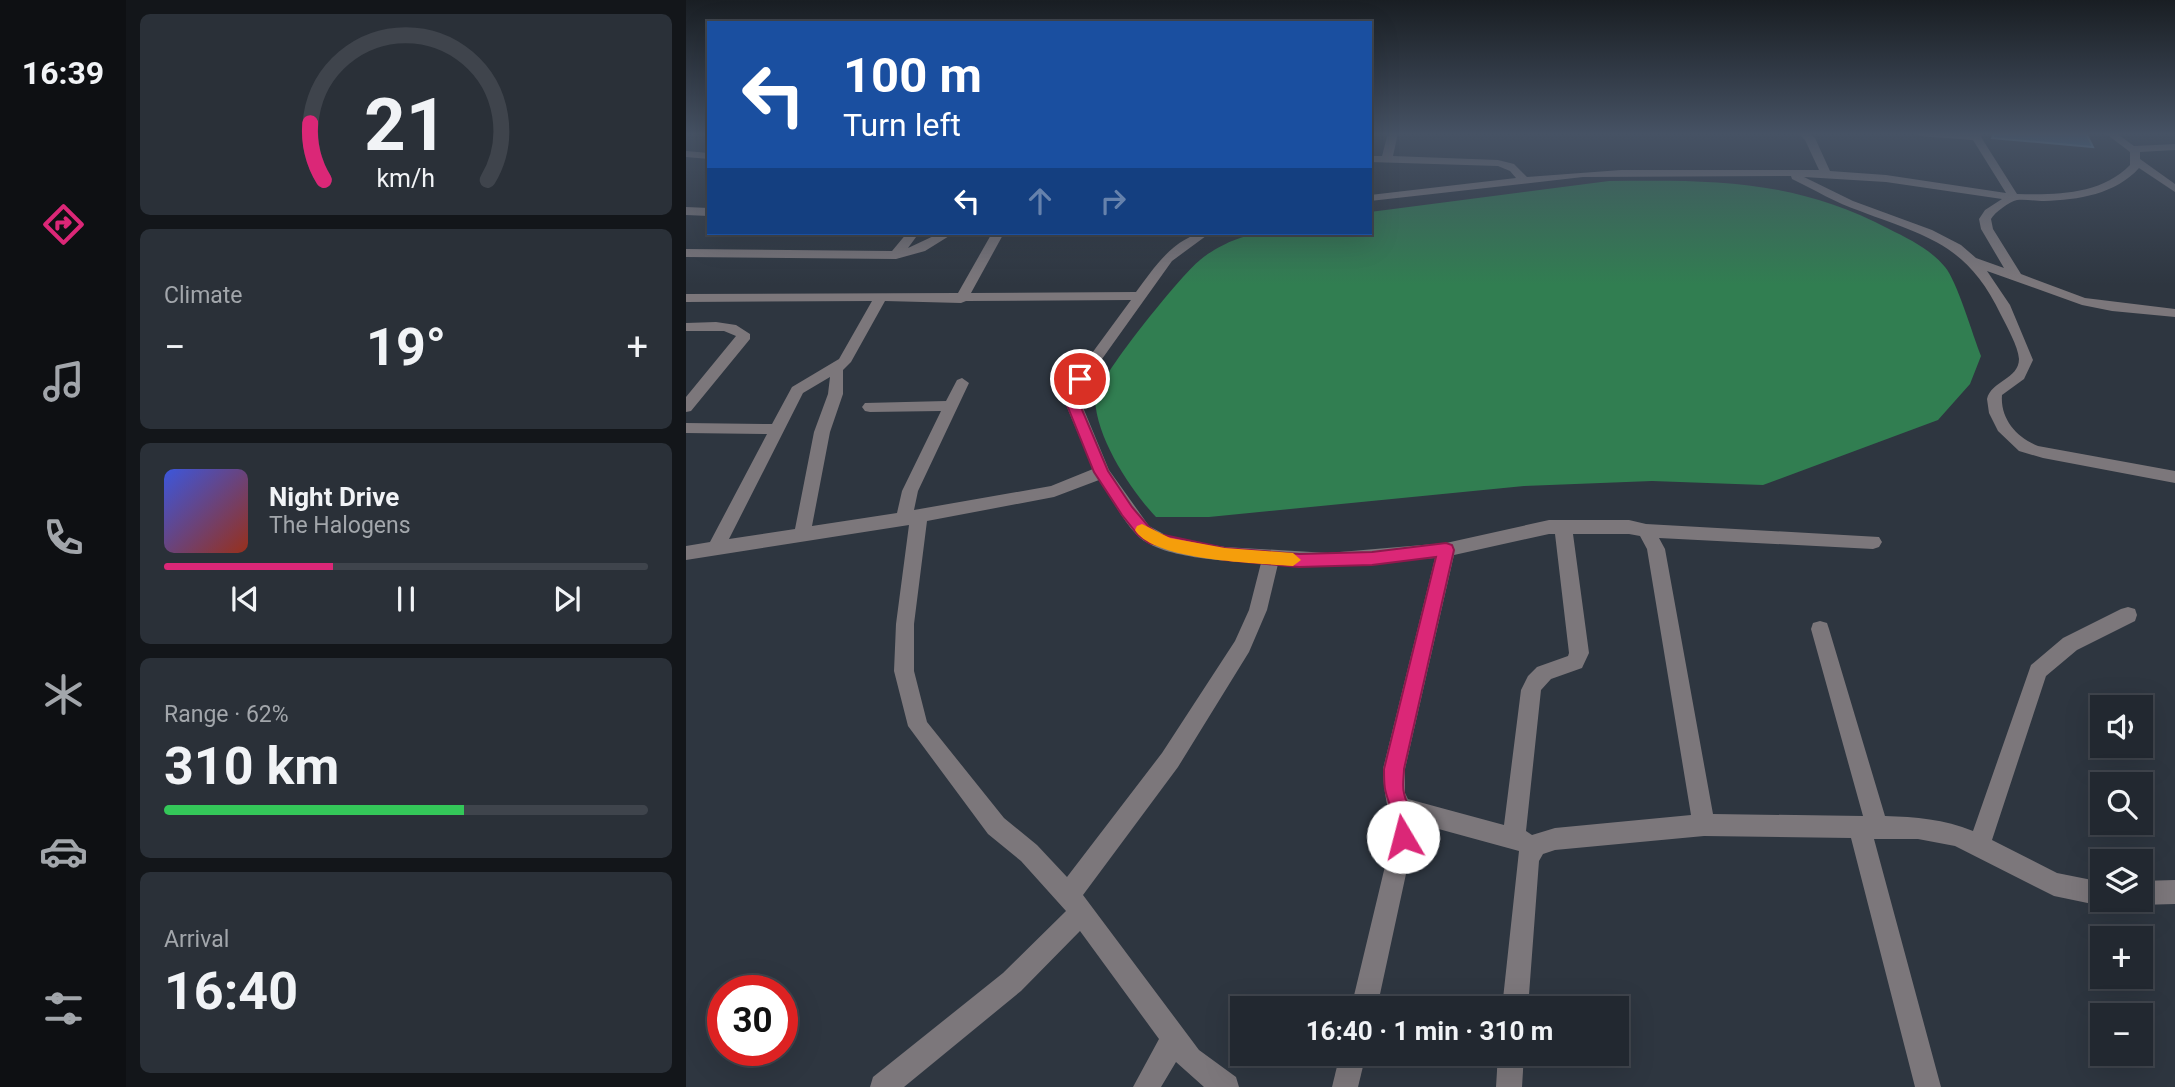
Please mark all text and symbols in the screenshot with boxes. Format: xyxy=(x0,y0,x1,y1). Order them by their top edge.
text: 100 m xyxy=(843,47,982,104)
icon: left xyxy=(728,49,819,140)
text: 16:39 xyxy=(22,54,104,92)
text: 21 xyxy=(364,83,448,169)
text: Turn left xyxy=(843,106,961,144)
text: km/h xyxy=(377,164,435,193)
icon: left xyxy=(948,182,986,220)
icon: ahead xyxy=(1021,182,1059,220)
icon: right xyxy=(1094,182,1132,220)
icon: directions xyxy=(39,200,88,249)
text: Climate xyxy=(164,282,243,309)
text: 19° xyxy=(366,317,446,378)
text: − xyxy=(164,325,186,369)
text: + xyxy=(626,325,648,369)
pin xyxy=(1050,349,1110,409)
icon: music xyxy=(39,357,88,406)
icon: arrive xyxy=(1061,360,1099,398)
text: Night Drive xyxy=(269,482,399,512)
text: The Halogens xyxy=(269,512,411,539)
icon: phone xyxy=(39,513,88,562)
icon: previous xyxy=(226,580,264,618)
icon: pause xyxy=(387,580,425,618)
icon: next xyxy=(548,580,586,618)
icon: climate xyxy=(39,670,88,719)
map controls xyxy=(2090,695,2153,1066)
button: sound xyxy=(2090,695,2153,758)
text: Range · 62% xyxy=(164,701,289,728)
text: 310 km xyxy=(164,736,339,797)
button: search xyxy=(2090,772,2153,835)
position arrow xyxy=(1366,800,1440,874)
icon: car xyxy=(39,827,88,876)
button: layers xyxy=(2090,849,2153,912)
text: Arrival xyxy=(164,926,229,953)
button: + xyxy=(2090,926,2153,989)
text: 16:40 xyxy=(164,961,298,1022)
speed limit sign: 30 xyxy=(707,975,798,1066)
icon: filters xyxy=(39,984,88,1033)
button: − xyxy=(2090,1003,2153,1066)
text: 16:40 · 1 min · 310 m xyxy=(1306,1016,1553,1046)

